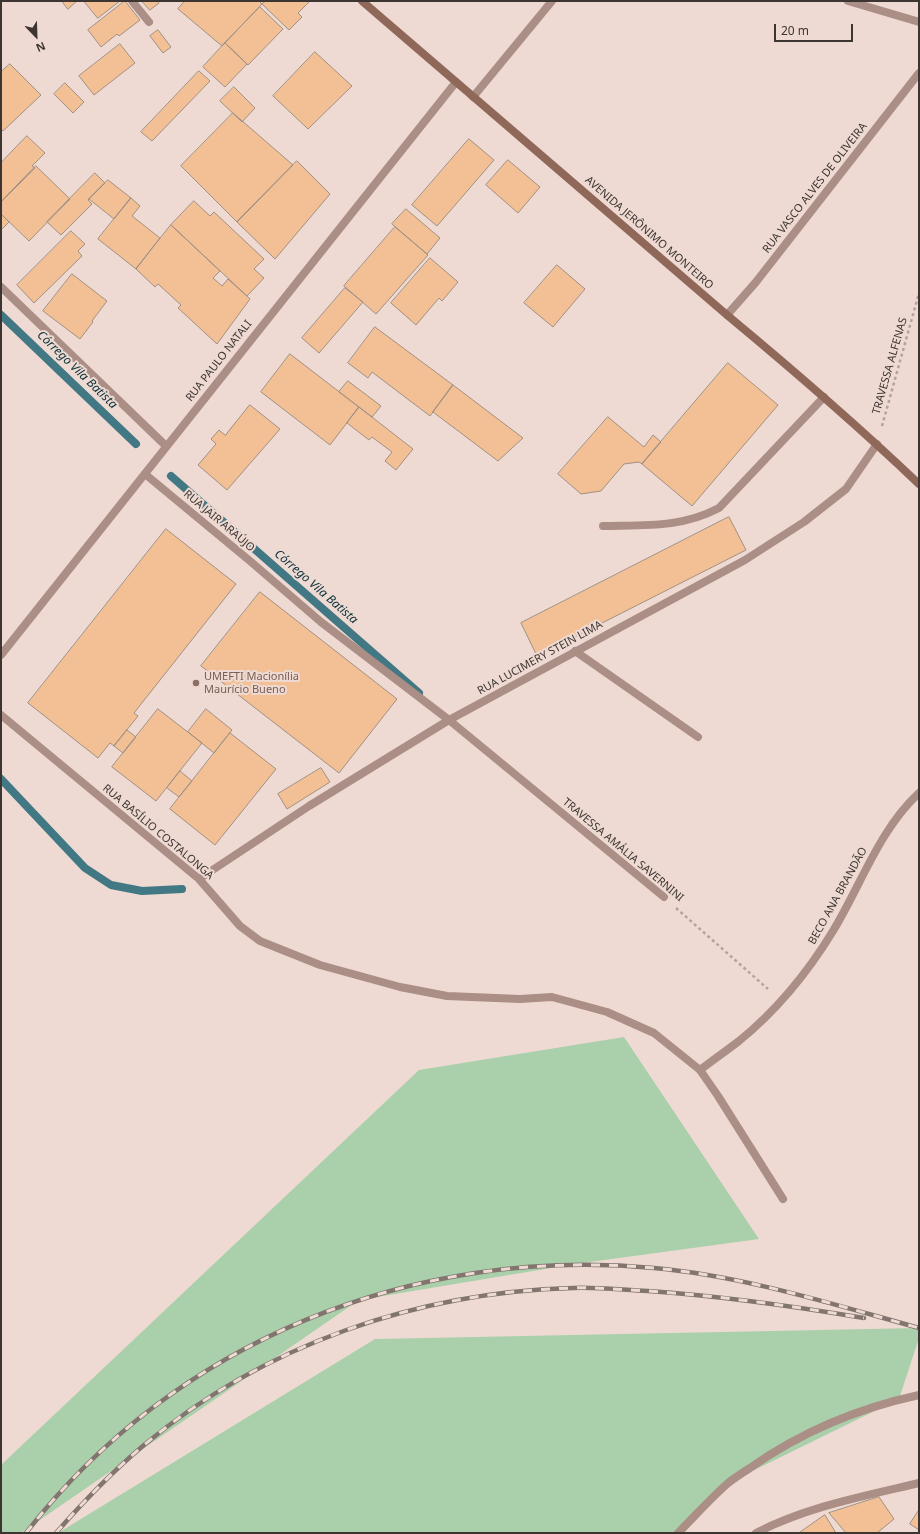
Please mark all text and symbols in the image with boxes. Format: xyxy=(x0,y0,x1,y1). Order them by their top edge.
north arrow xyxy=(16,16,56,56)
scale bar xyxy=(776,16,855,42)
text: 20 m xyxy=(781,22,809,39)
text: N xyxy=(34,39,48,56)
street label: RUA VASCO ALVES DE OLIVEIRA xyxy=(760,120,870,256)
street label: AVENIDA JERÔNIMO MONTEIRO xyxy=(582,174,716,292)
street label: TRAVESSA ALFENAS xyxy=(870,316,910,416)
street label: RUA PAULO NATALI xyxy=(183,318,255,404)
water label: Córrego Vila Batista xyxy=(34,328,120,412)
street label: RUA JAIR ARAÚJO xyxy=(181,487,257,555)
water label: Córrego Vila Batista xyxy=(271,547,361,627)
street label: RUA LUCIMERY STEIN LIMA xyxy=(475,618,605,698)
place label: UMEFTI Macionília Maurício Bueno xyxy=(204,670,299,696)
marker: UMEFTI Macionília Maurício Bueno xyxy=(191,678,201,688)
street label: RUA BASÍLIO COSTALONGA xyxy=(100,782,216,882)
street label: TRAVESSA AMÁLIA SAVERNINI xyxy=(560,795,686,905)
street label: BECO ANA BRANDÃO xyxy=(806,845,870,947)

